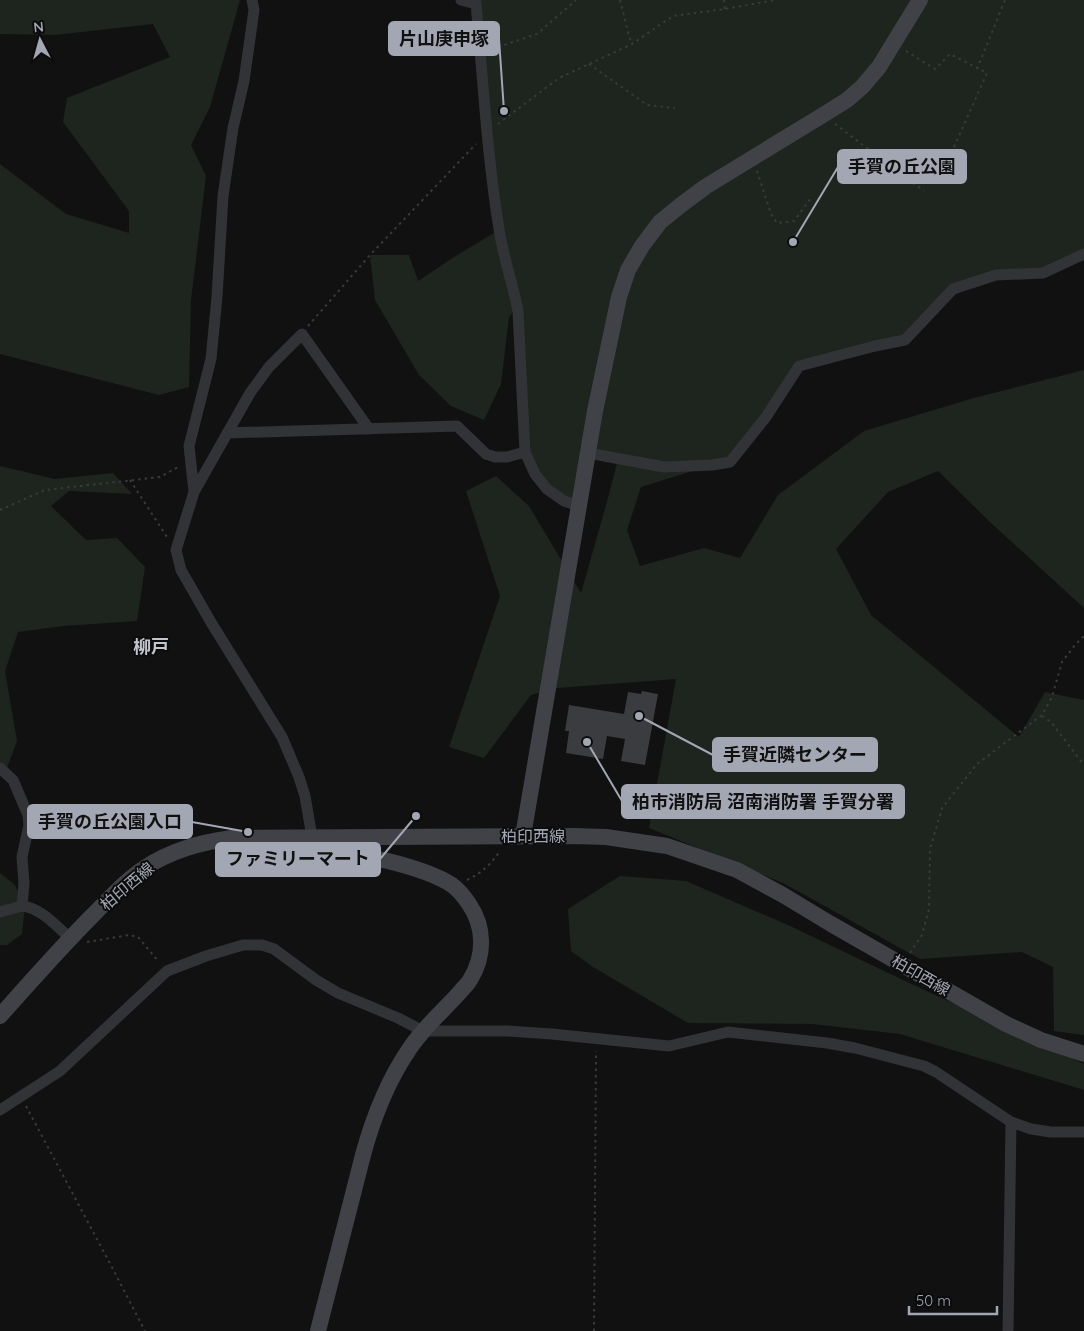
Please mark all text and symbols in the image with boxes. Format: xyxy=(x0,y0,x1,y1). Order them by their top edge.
north arrow xyxy=(15,15,65,65)
text: N xyxy=(33,18,45,37)
callout: 片山庚申塚 xyxy=(389,22,499,55)
text: 片山庚申塚 xyxy=(399,27,489,50)
callout: 手賀の丘公園 xyxy=(838,150,966,183)
text: 手賀の丘公園 xyxy=(848,155,956,178)
district label: 柳戸 xyxy=(133,635,169,658)
callout: 手賀近隣センター xyxy=(713,738,877,771)
text: 手賀近隣センター xyxy=(723,743,867,766)
callout: 柏市消防局 沼南消防署 手賀分署 xyxy=(622,785,904,818)
text: 柏市消防局 沼南消防署 手賀分署 xyxy=(632,790,894,813)
callout: 手賀の丘公園入口 xyxy=(28,805,192,838)
text: 手賀の丘公園入口 xyxy=(38,810,182,833)
street label: 柏印西線 xyxy=(501,826,565,846)
callout: ファミリーマート xyxy=(216,843,380,876)
text: ファミリーマート xyxy=(226,847,370,870)
street label: 柏印西線 xyxy=(96,858,158,914)
street label: 柏印西線 xyxy=(888,950,954,1000)
scale bar xyxy=(909,1284,996,1316)
text: 50 m xyxy=(916,1291,951,1310)

